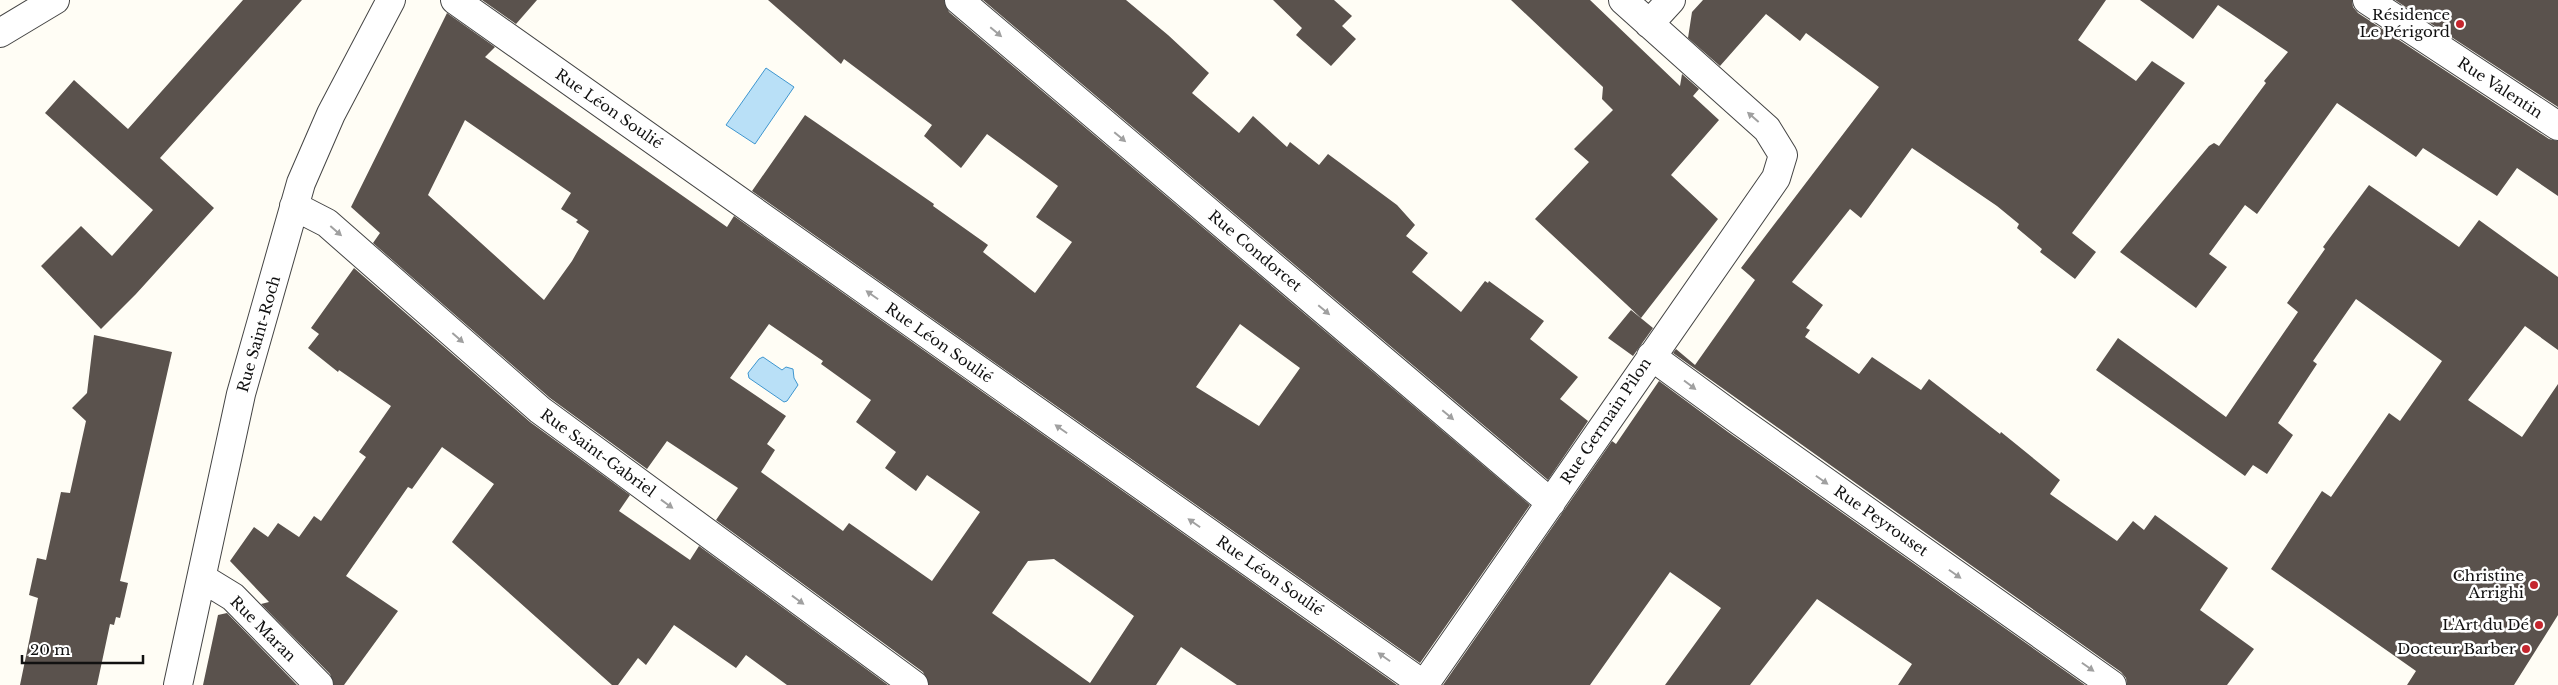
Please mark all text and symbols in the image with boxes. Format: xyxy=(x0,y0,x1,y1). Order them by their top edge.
place label: Résidence Le Périgord xyxy=(2360,5,2450,41)
marker: Résidence Le Périgord xyxy=(2454,18,2466,30)
one-way arrow xyxy=(990,26,1003,37)
street label: Rue Valentin xyxy=(2454,53,2546,122)
street label: Rue Léon Soulié xyxy=(552,64,667,153)
one-way arrow xyxy=(1747,111,1760,122)
one-way arrow xyxy=(1114,131,1127,142)
street label: Rue Condorcet xyxy=(1205,206,1306,295)
one-way arrow xyxy=(329,225,341,237)
street label: Rue Saint-Roch xyxy=(233,273,284,394)
one-way arrow xyxy=(865,290,878,300)
street label: Rue Léon Soulié xyxy=(882,298,997,387)
one-way arrow xyxy=(1318,304,1330,315)
one-way arrow xyxy=(451,332,463,344)
street label: Rue Germain Pilon xyxy=(1556,354,1655,487)
one-way arrow xyxy=(1683,380,1697,390)
street label: Rue Saint-Gabriel xyxy=(537,404,660,501)
one-way arrow xyxy=(1441,410,1454,421)
one-way arrow xyxy=(1055,424,1068,434)
one-way arrow xyxy=(1815,475,1829,485)
street label: Rue Peyrouset xyxy=(1831,481,1932,560)
one-way arrow xyxy=(660,499,674,509)
one-way arrow xyxy=(1187,518,1201,528)
street label: Rue Léon Soulié xyxy=(1213,531,1328,620)
place label: Christine Arrighi xyxy=(2453,566,2524,602)
one-way arrow xyxy=(1948,569,1962,579)
marker: Christine Arrighi xyxy=(2528,579,2540,591)
street label: Rue Maran xyxy=(227,592,300,665)
one-way arrow xyxy=(792,595,805,605)
place label: L'Art du Dé xyxy=(2442,615,2529,634)
marker: L'Art du Dé xyxy=(2533,619,2545,631)
scale bar xyxy=(22,632,144,664)
place label: Docteur Barber xyxy=(2397,639,2517,658)
text: 20 m xyxy=(30,640,70,659)
marker: Docteur Barber xyxy=(2520,643,2532,655)
one-way arrow xyxy=(1377,652,1391,662)
one-way arrow xyxy=(2081,662,2094,672)

